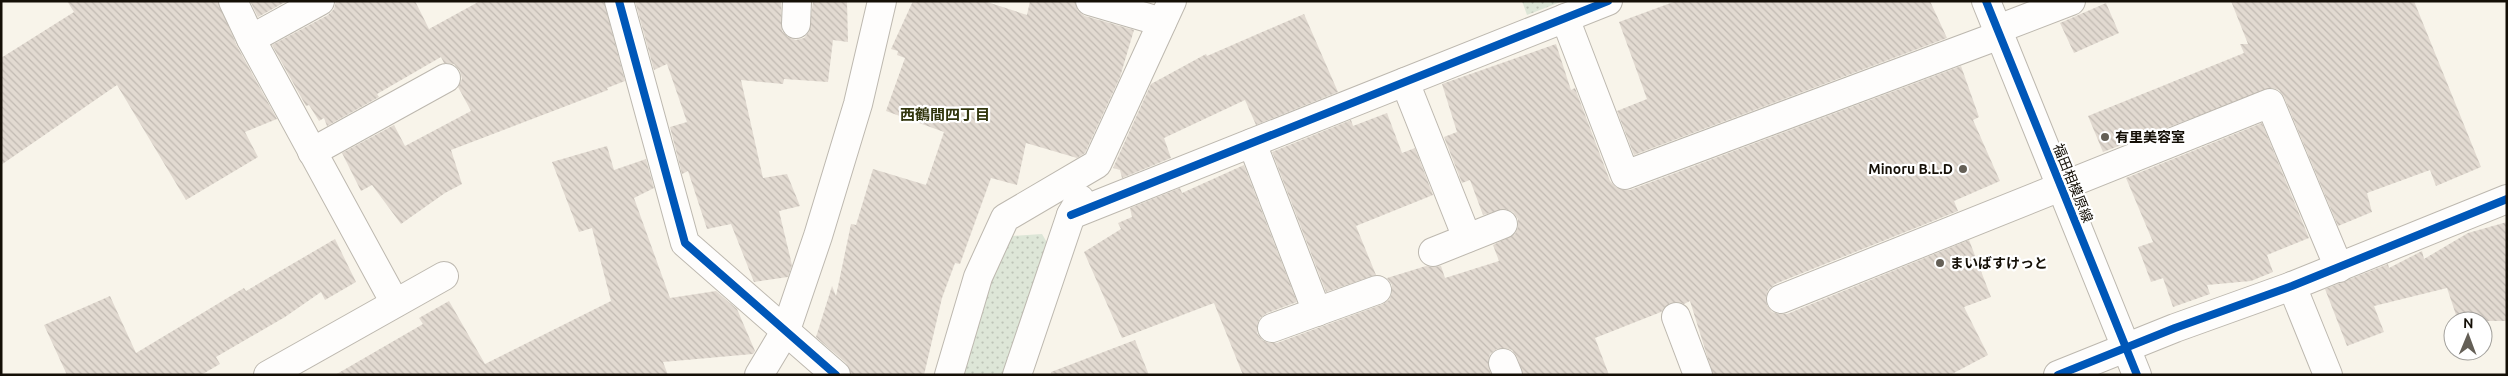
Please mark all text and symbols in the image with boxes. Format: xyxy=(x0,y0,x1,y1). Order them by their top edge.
district label: 西鶴間四丁目 xyxy=(900,106,990,123)
place label: 有里美容室 xyxy=(2115,129,2185,145)
marker: 有里美容室 xyxy=(2099,131,2111,143)
street label: 福田相模原線 xyxy=(2050,141,2096,225)
place label: Minoru B.L.D xyxy=(1868,161,1953,177)
marker: Minoru B.L.D xyxy=(1957,163,1969,175)
place label: まいばすけっと xyxy=(1950,255,2048,271)
marker: まいばすけっと xyxy=(1934,257,1946,269)
north arrow xyxy=(2443,311,2493,361)
text: N xyxy=(2463,315,2474,331)

